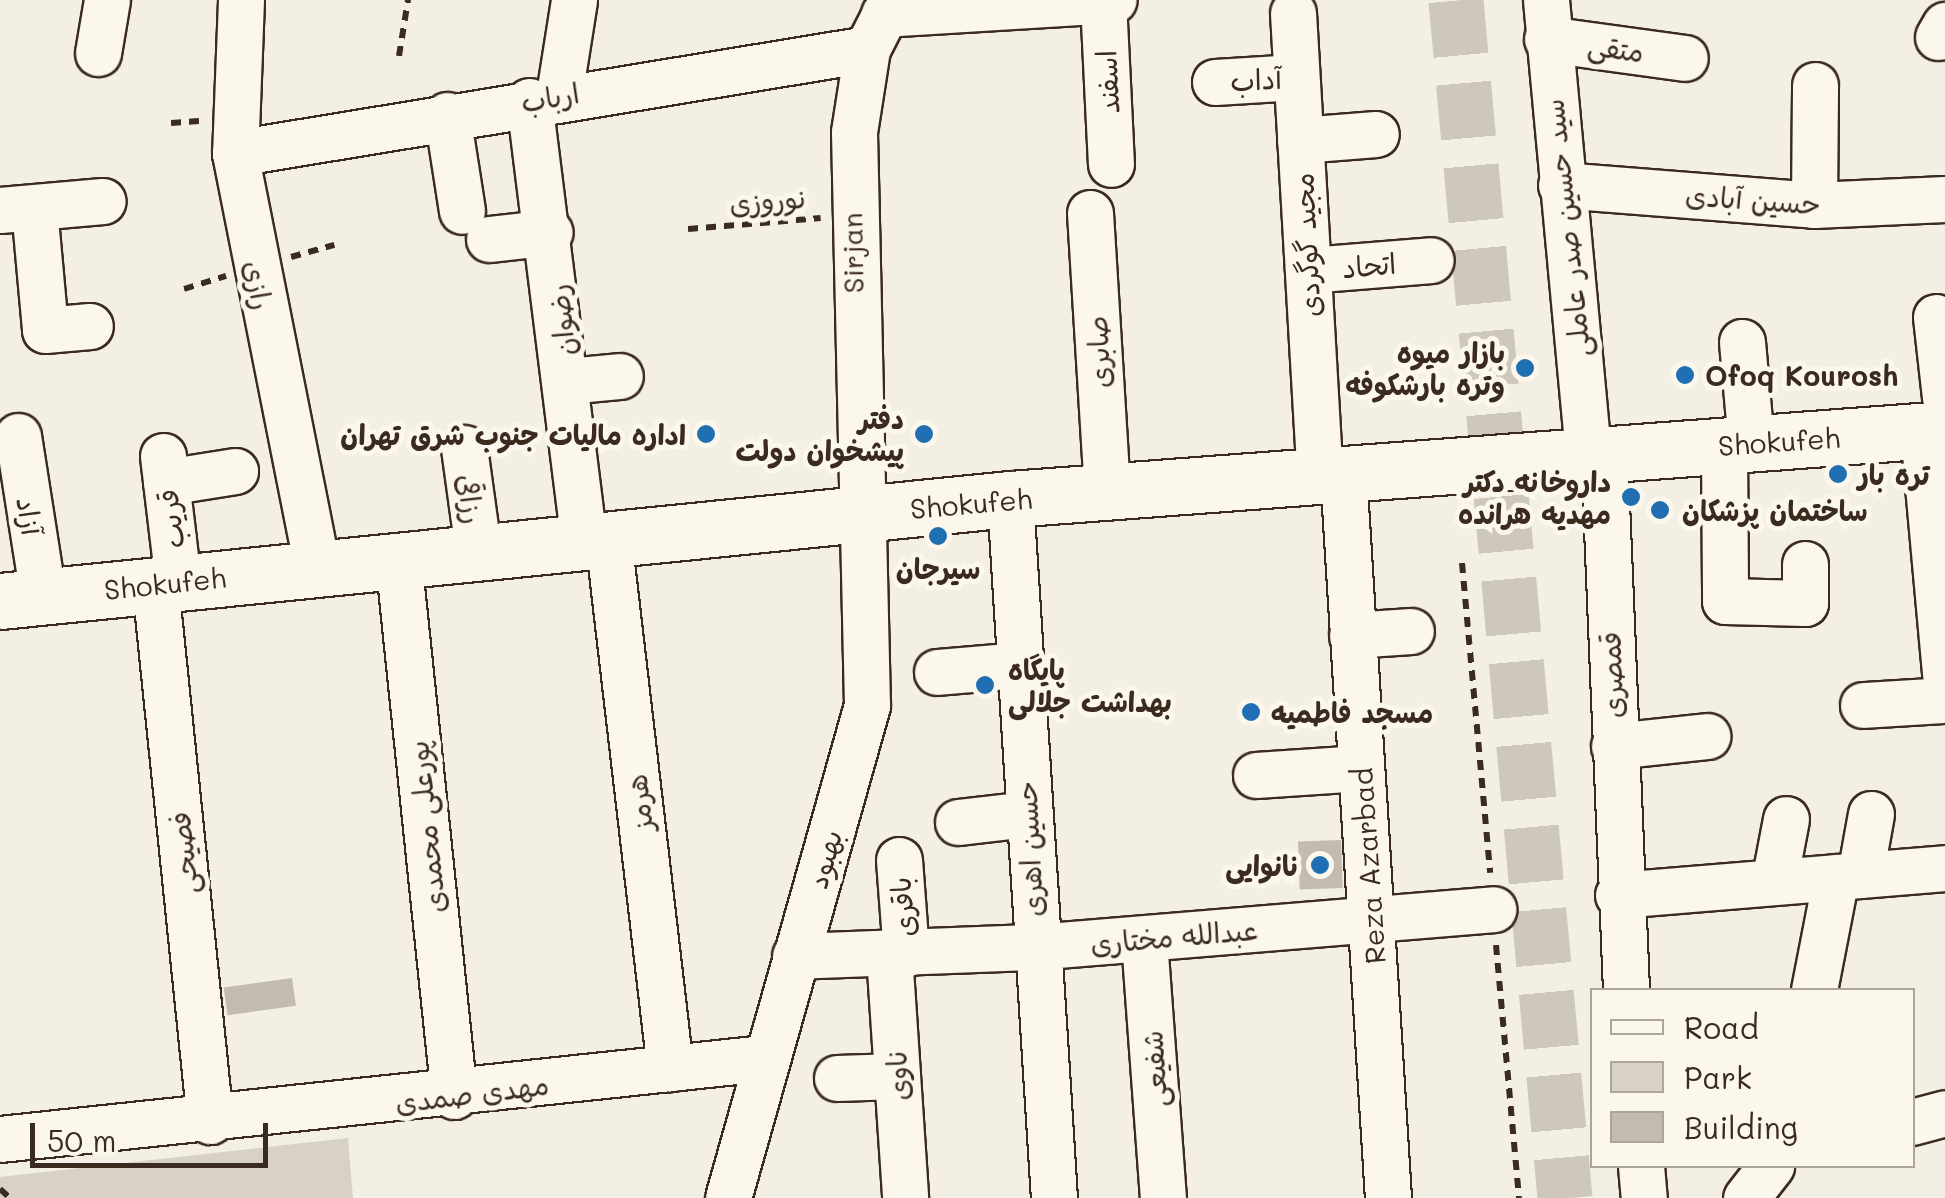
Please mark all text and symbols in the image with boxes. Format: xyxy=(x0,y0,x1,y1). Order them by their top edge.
street label: متقی xyxy=(1586,27,1646,69)
street label: اسفند xyxy=(1089,49,1125,115)
street label: آداب xyxy=(1229,61,1283,97)
street label: ارباب xyxy=(518,75,582,119)
street label: سید حسین صدر عاملی xyxy=(1536,97,1596,359)
street label: مجید گوگردی xyxy=(1285,172,1327,318)
street label: حسین آبادی xyxy=(1684,178,1822,220)
street label: نوروزی xyxy=(728,180,808,220)
street label: Sirjan xyxy=(834,212,870,294)
street label: اتحاد xyxy=(1341,246,1397,284)
street label: رازی xyxy=(238,258,280,312)
street label: رضوان xyxy=(541,282,581,358)
street label: صابری xyxy=(1079,315,1117,389)
place label: بازار میوه وتره بارشکوفه xyxy=(1346,335,1505,401)
marker: بازار میوه وتره بارشکوفه xyxy=(1514,357,1536,379)
place label: Ofoq Kourosh xyxy=(1705,358,1898,392)
marker: Ofoq Kourosh xyxy=(1674,364,1696,386)
place label: دفتر پیشخوان دولت xyxy=(735,401,904,467)
place label: اداره مالیات جنوب شرق تهران xyxy=(340,417,686,451)
street label: Shokufeh xyxy=(1717,420,1841,462)
marker: اداره مالیات جنوب شرق تهران xyxy=(695,423,717,445)
marker: دفتر پیشخوان دولت xyxy=(913,423,935,445)
place label: تره بار xyxy=(1858,457,1930,491)
marker: تره بار xyxy=(1827,463,1849,485)
place label: داروخانه دکتر مهدیه هرانده xyxy=(1458,464,1611,530)
street label: رزاقی xyxy=(451,472,491,526)
street label: Shokufeh xyxy=(909,481,1033,525)
marker: داروخانه دکتر مهدیه هرانده xyxy=(1620,486,1642,508)
street label: قریب xyxy=(150,487,190,551)
place label: ساختمان پزشکان xyxy=(1682,493,1868,527)
street label: آزاد xyxy=(10,495,50,537)
marker: ساختمان پزشکان xyxy=(1647,497,1673,523)
marker: سیرجان xyxy=(927,525,949,547)
place label: سیرجان xyxy=(896,551,980,585)
street label: Shokufeh xyxy=(102,560,228,606)
street label: قمصری xyxy=(1593,631,1629,719)
place label: پایگاه بهداشت جلالی xyxy=(1008,652,1172,718)
marker: پایگاه بهداشت جلالی xyxy=(972,672,998,698)
place label: مسجد فاطمیه xyxy=(1271,695,1433,729)
marker: مسجد فاطمیه xyxy=(1240,701,1262,723)
street label: پورعلی محمدی xyxy=(400,739,452,915)
street label: Reza Azarbad xyxy=(1344,767,1392,965)
street label: هرمز xyxy=(619,772,659,834)
street label: حسین اهری xyxy=(1009,780,1049,918)
street label: فصیحی xyxy=(162,810,204,896)
street label: بهبود xyxy=(800,826,848,892)
place label: نانوایی xyxy=(1225,848,1300,882)
marker: نانوایی xyxy=(1309,854,1331,876)
street label: باقری xyxy=(883,876,921,938)
street label: عبدالله مختاری xyxy=(1089,912,1259,960)
legend xyxy=(1590,988,1915,1168)
text: Road xyxy=(1684,1007,1759,1047)
street label: شفیعی xyxy=(1135,1030,1173,1108)
street label: ناوی xyxy=(879,1050,915,1102)
text: Park xyxy=(1684,1057,1752,1097)
street label: مهدی صمدی xyxy=(393,1067,551,1119)
scale bar xyxy=(35,1103,272,1165)
text: Building xyxy=(1684,1107,1798,1147)
text: 50 m xyxy=(47,1120,117,1160)

